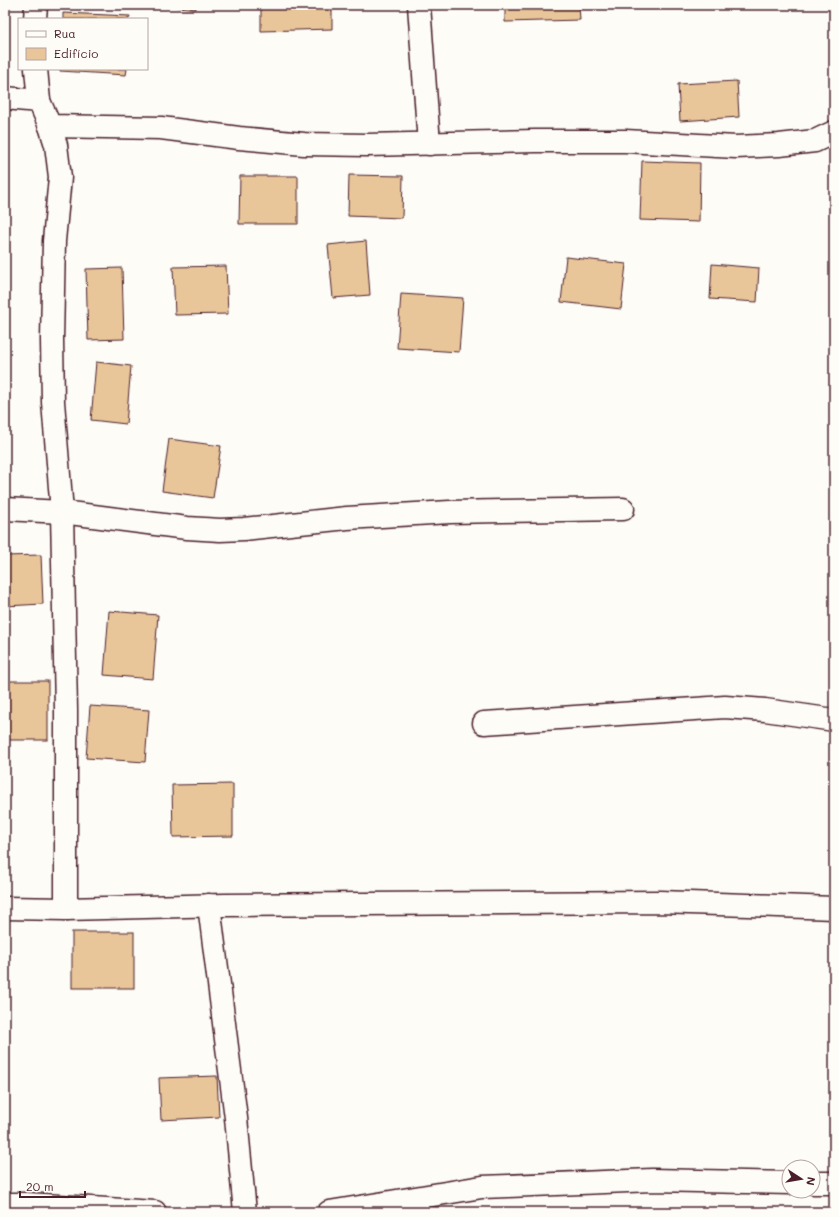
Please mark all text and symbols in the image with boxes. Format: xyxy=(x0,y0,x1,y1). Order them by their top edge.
legend xyxy=(18,18,148,70)
text: Rua xyxy=(54,25,76,41)
text: Edifício xyxy=(54,45,98,61)
north arrow xyxy=(781,1159,821,1199)
scale bar xyxy=(20,1173,85,1199)
text: N xyxy=(803,1176,819,1187)
text: 20 m xyxy=(26,1178,54,1194)

